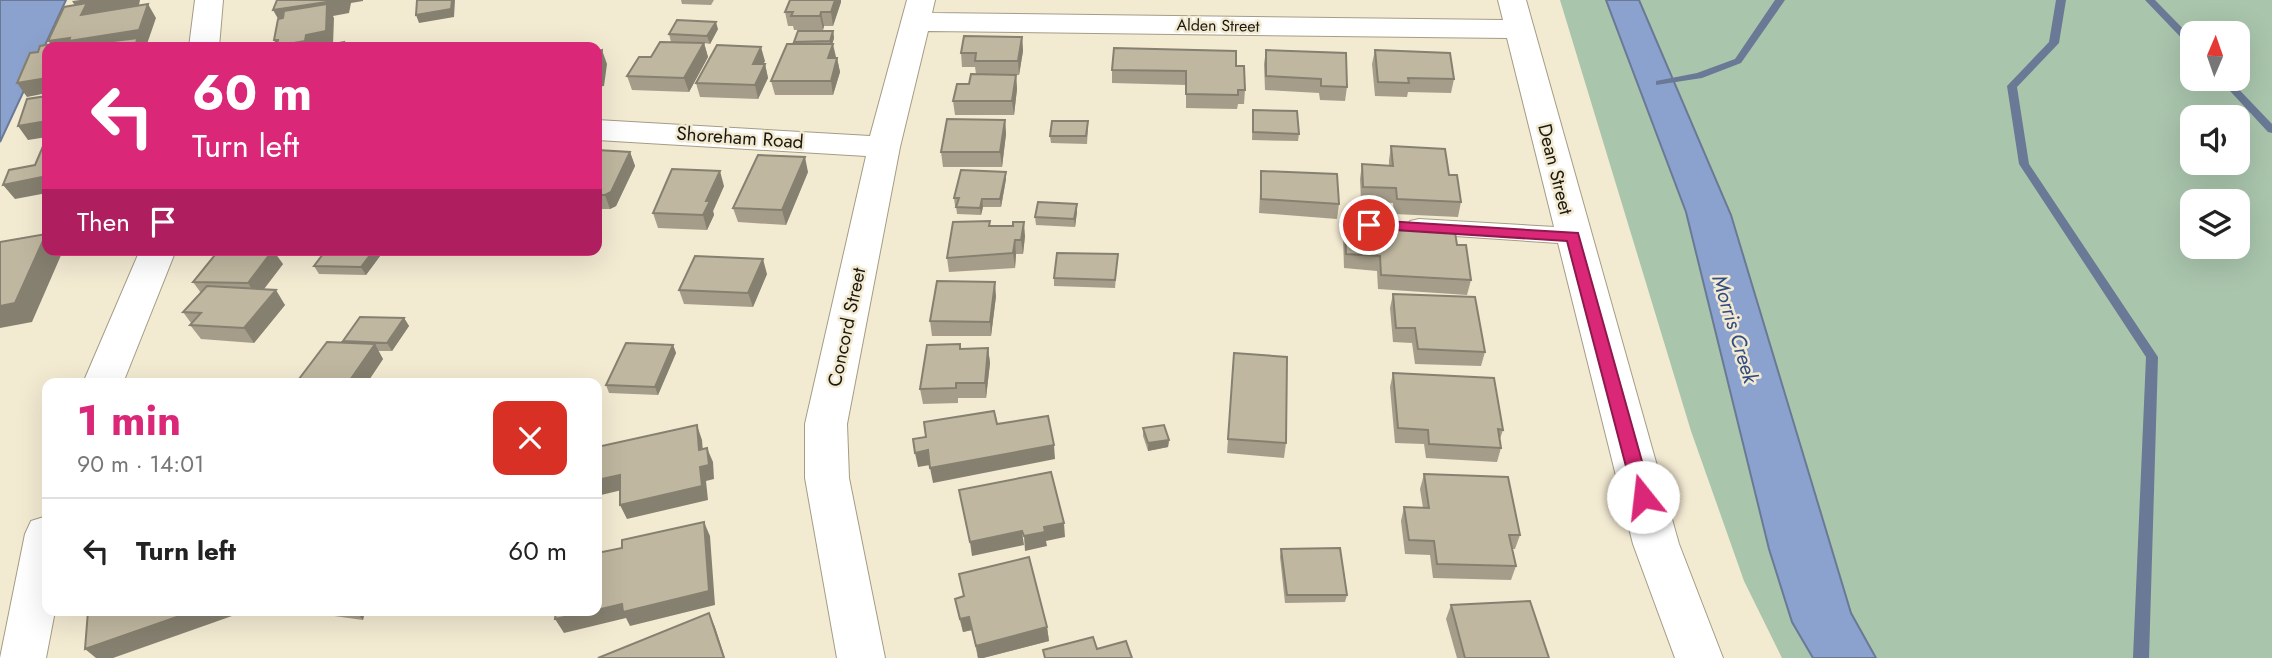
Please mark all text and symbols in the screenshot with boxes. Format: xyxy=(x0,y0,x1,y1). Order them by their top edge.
street label: Alden Street xyxy=(1176,13,1260,38)
north arrow xyxy=(2180,21,2250,91)
map controls xyxy=(2180,21,2250,259)
text: 60 m xyxy=(192,58,312,128)
icon: left xyxy=(77,70,168,161)
button: sound xyxy=(2180,105,2250,175)
street label: Shoreham Road xyxy=(675,120,804,155)
street label: Dean Street xyxy=(1531,121,1580,218)
text: Turn left xyxy=(192,123,299,169)
button: layers xyxy=(2180,189,2250,259)
pin xyxy=(1339,195,1399,255)
text: Then xyxy=(77,203,130,241)
icon: arrive xyxy=(144,203,182,241)
icon: arrive xyxy=(1350,206,1388,244)
street label: Concord Street xyxy=(821,265,872,389)
water label: Morris Creek xyxy=(1704,271,1766,388)
text: 1 min xyxy=(77,390,181,451)
button: close xyxy=(493,401,567,475)
text: 90 m · 14:01 xyxy=(77,447,204,481)
position arrow xyxy=(1606,460,1680,534)
icon: left xyxy=(77,532,115,570)
text: Turn left xyxy=(136,532,236,570)
text: 60 m xyxy=(508,532,567,570)

